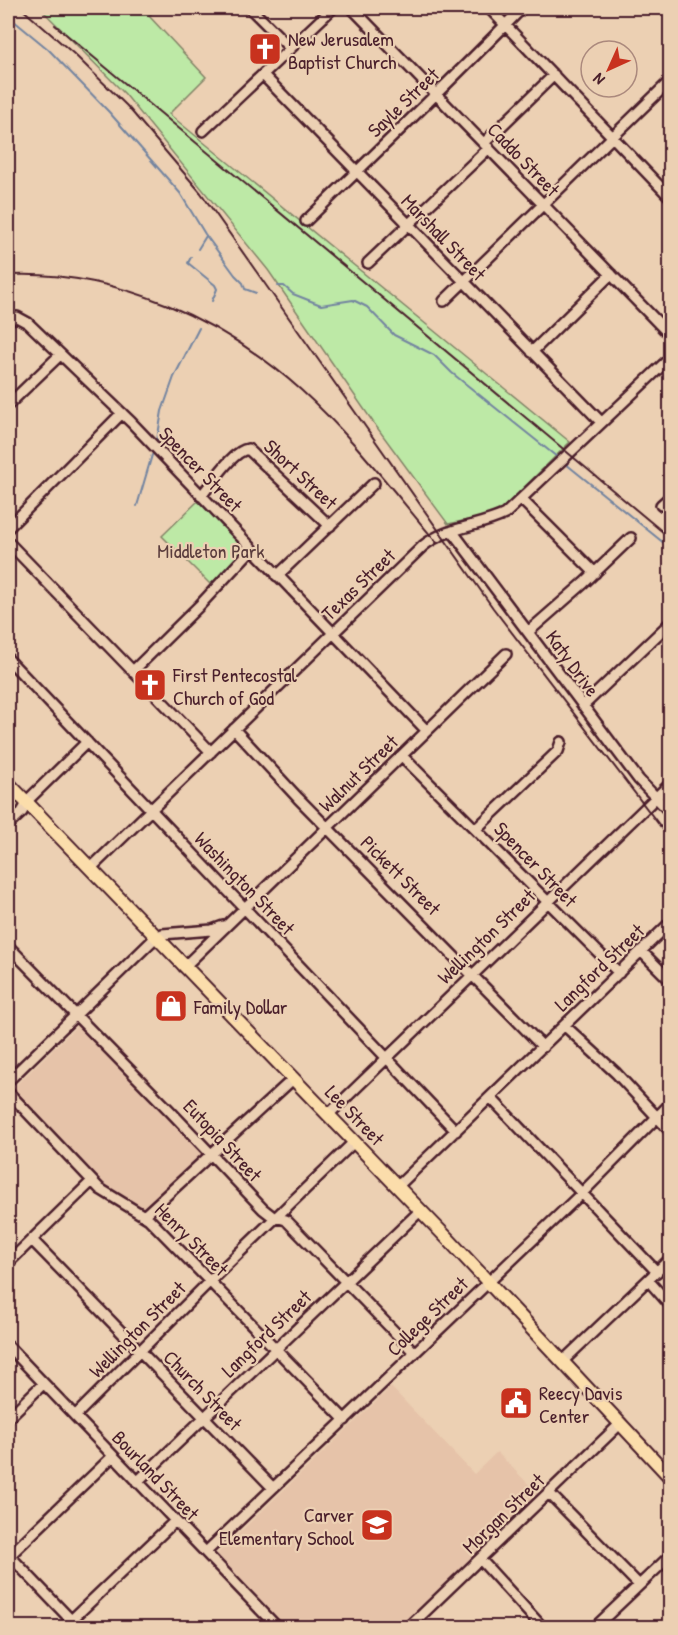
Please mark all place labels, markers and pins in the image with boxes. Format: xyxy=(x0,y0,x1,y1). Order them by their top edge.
place label: New Jerusalem Baptist Church xyxy=(288,25,396,75)
church icon: New Jerusalem Baptist Church xyxy=(247,31,283,67)
place label: First Pentecostal Church of God xyxy=(172,661,298,711)
church icon: First Pentecostal Church of God xyxy=(132,667,168,703)
shop icon: Family Dollar xyxy=(153,988,189,1024)
place label: Family Dollar xyxy=(193,993,288,1020)
place label: Reecy Davis Center xyxy=(539,1379,623,1429)
public building icon: Reecy Davis Center xyxy=(498,1385,534,1421)
place label: Carver Elementary School xyxy=(219,1501,355,1551)
school or university icon: Carver Elementary School xyxy=(359,1507,395,1543)

